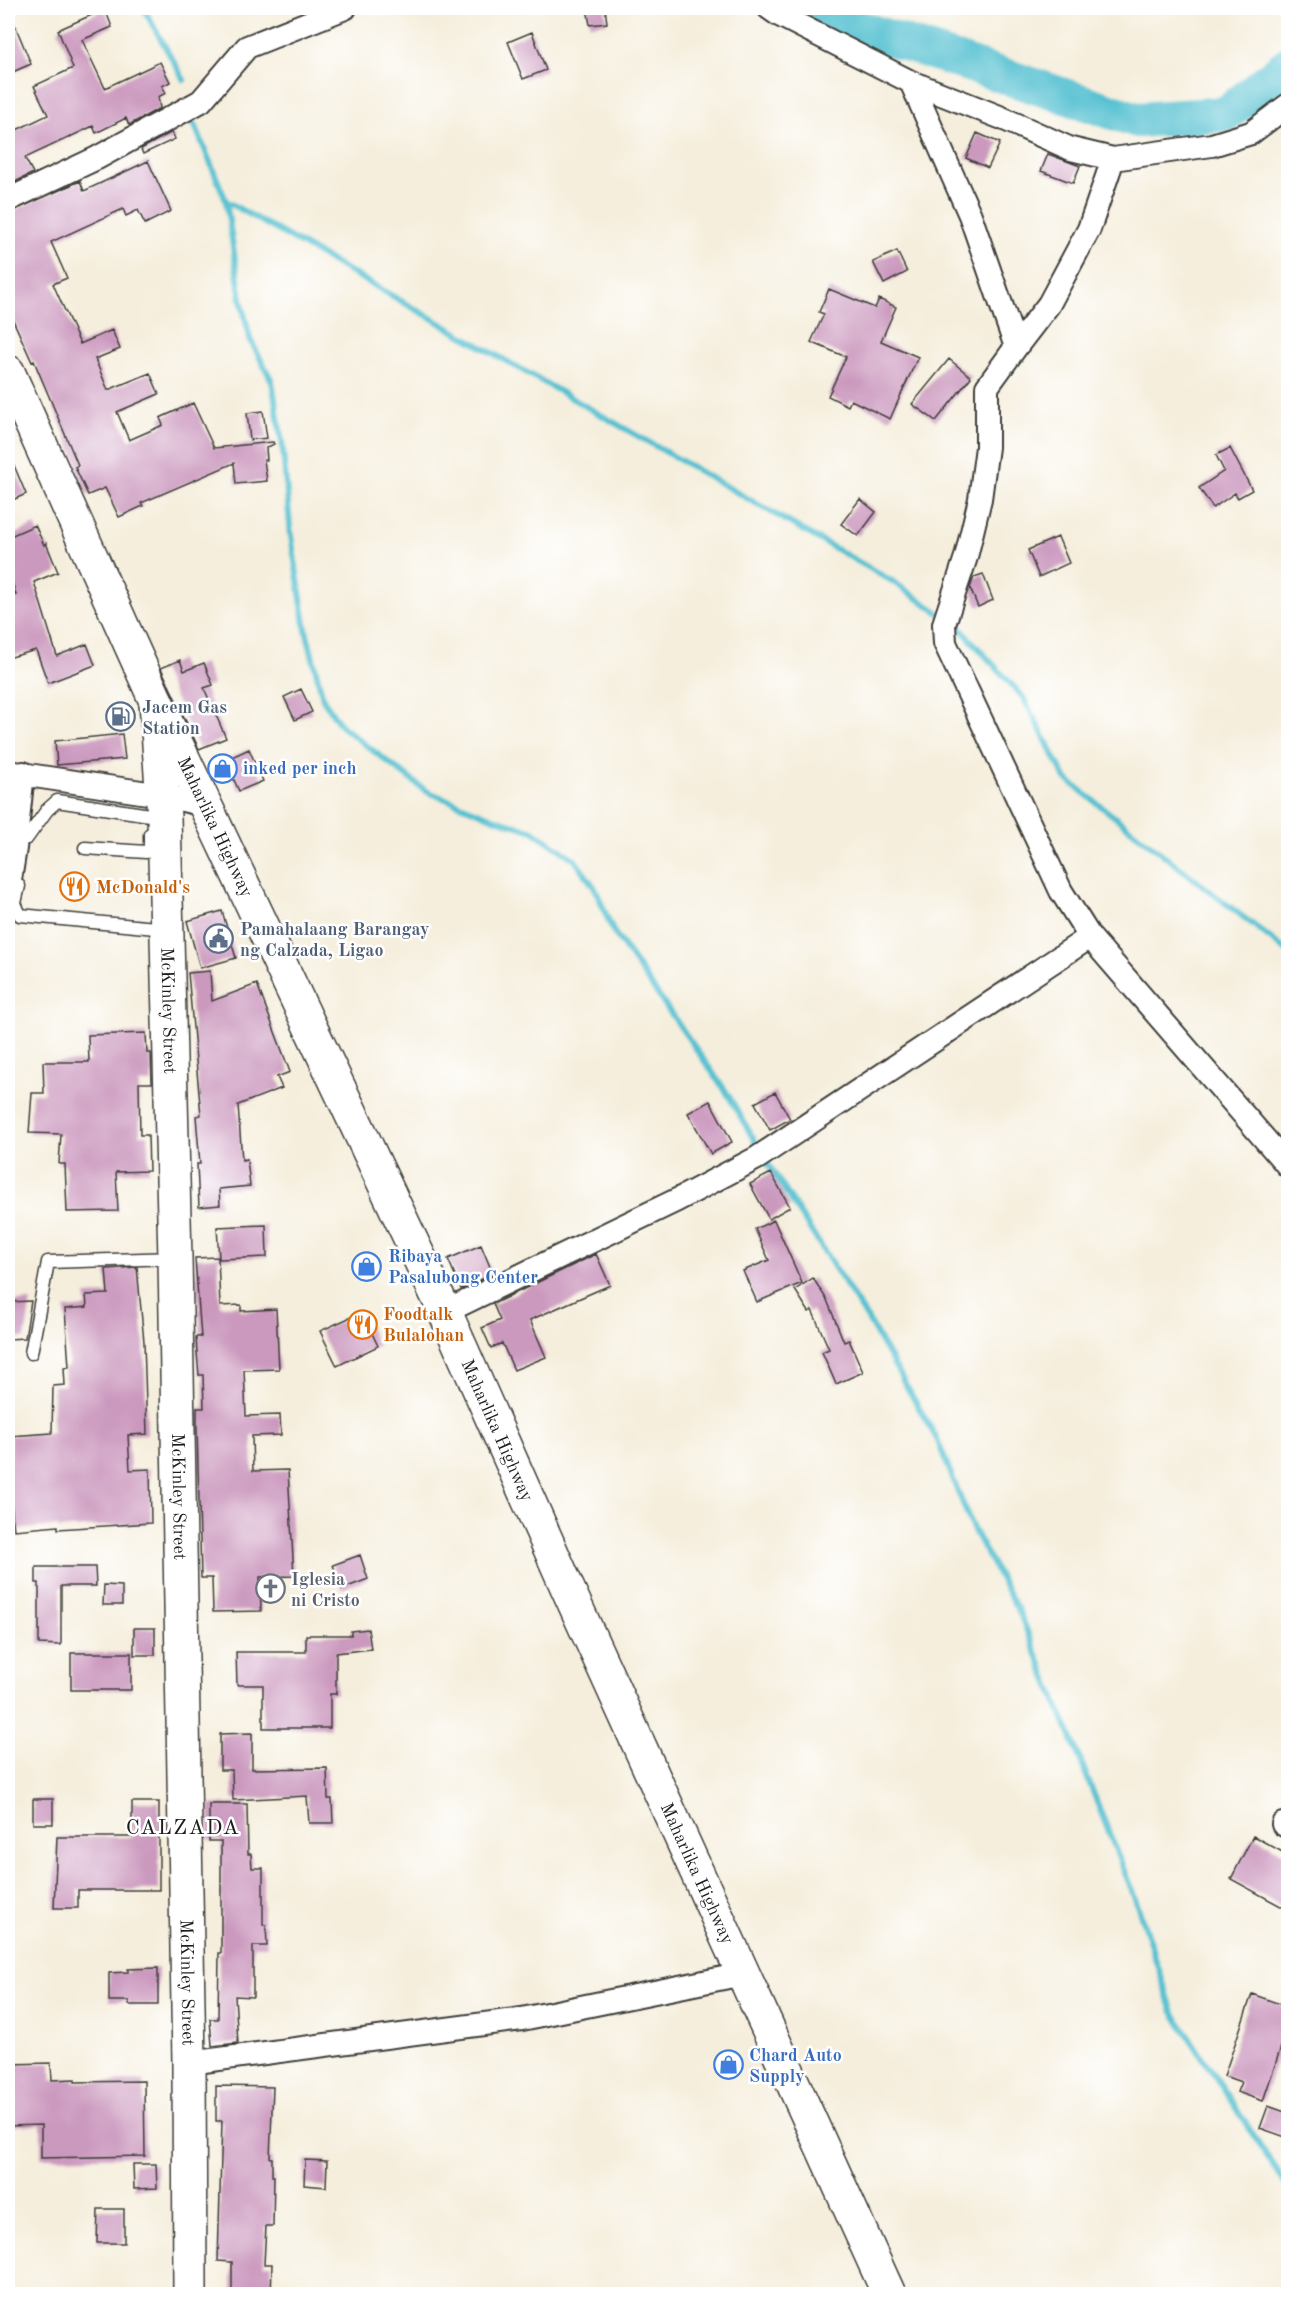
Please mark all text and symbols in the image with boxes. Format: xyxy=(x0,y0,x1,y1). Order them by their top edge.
place label: Jacem Gas Station xyxy=(142,699,227,738)
fuel station icon: Jacem Gas Station xyxy=(105,701,137,733)
shop icon: inked per inch xyxy=(206,752,238,784)
street label: Maharlika Highway xyxy=(174,754,256,901)
place label: inked per inch xyxy=(243,760,357,778)
restaurant icon: McDonald's xyxy=(59,871,91,903)
place label: McDonald's xyxy=(96,879,190,897)
place label: Pamahalaang Barangay ng Calzada, Ligao xyxy=(240,921,430,960)
public building icon: Pamahalaang Barangay ng Calzada, Ligao xyxy=(203,923,235,955)
street label: McKinley Street xyxy=(157,947,178,1074)
place label: Ribaya Pasalubong Center xyxy=(388,1248,538,1287)
shop icon: Ribaya Pasalubong Center xyxy=(351,1250,383,1282)
place label: Foodtalk Bulalohan xyxy=(383,1306,464,1345)
restaurant icon: Foodtalk Bulalohan xyxy=(346,1308,378,1340)
street label: Maharlika Highway xyxy=(457,1357,536,1505)
street label: McKinley Street xyxy=(168,1433,188,1560)
place label: Iglesia ni Cristo xyxy=(291,1571,360,1610)
church icon: Iglesia ni Cristo xyxy=(254,1573,286,1605)
street label: Maharlika Highway xyxy=(656,1800,737,1948)
district label: CALZADA xyxy=(126,1818,240,1839)
street label: McKinley Street xyxy=(176,1919,197,2046)
place label: Chard Auto Supply xyxy=(749,2047,842,2086)
shop icon: Chard Auto Supply xyxy=(712,2049,744,2081)

